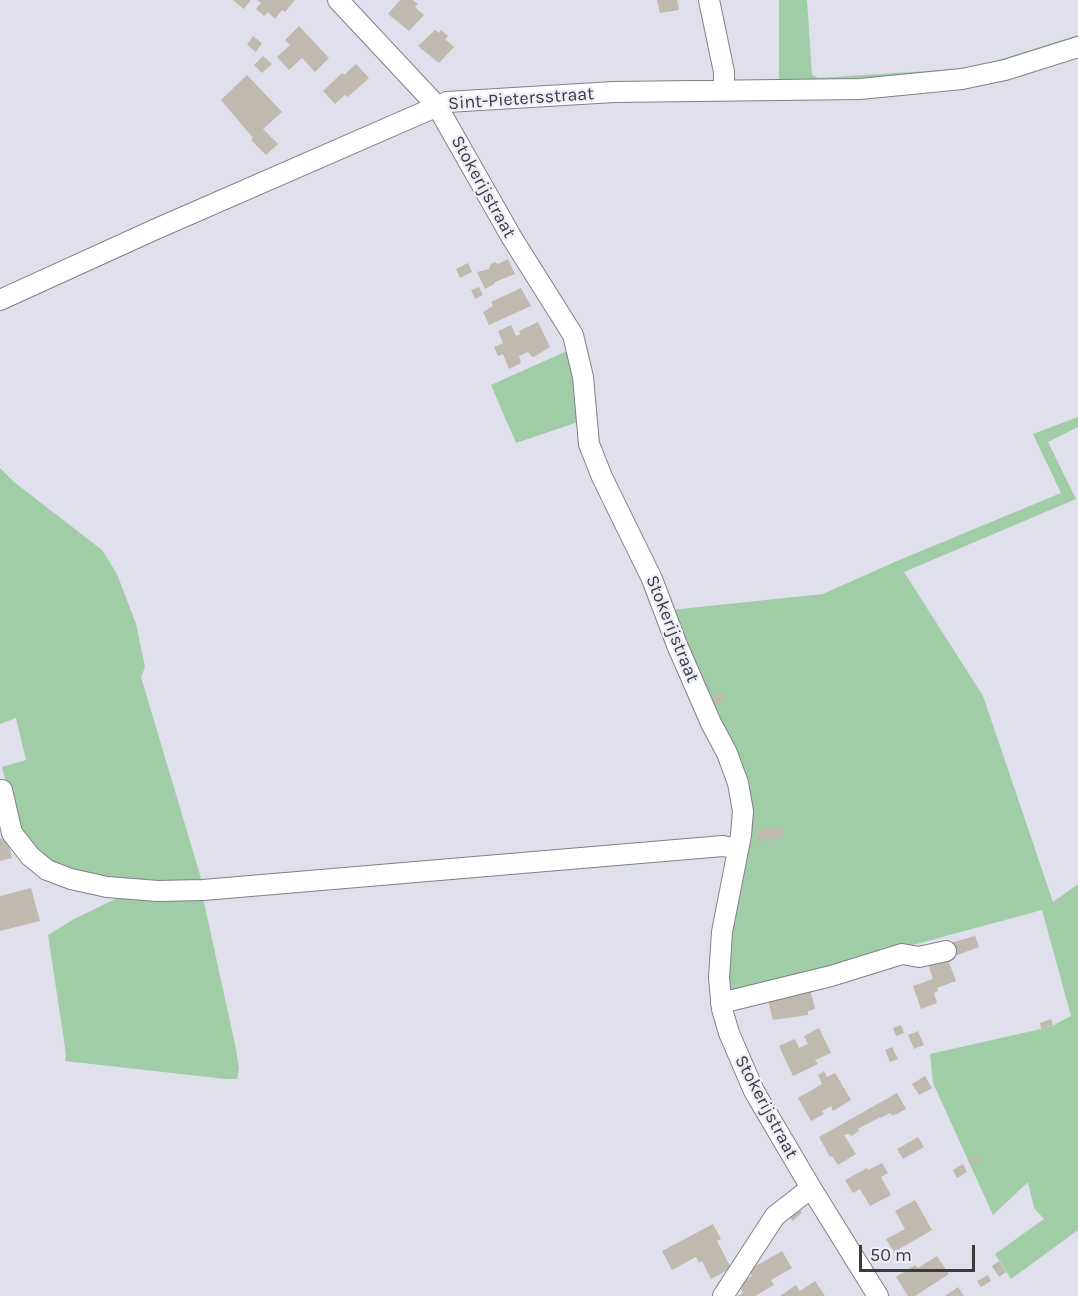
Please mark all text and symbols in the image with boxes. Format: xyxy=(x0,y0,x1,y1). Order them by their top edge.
street label: Sint-Pietersstraat xyxy=(447,83,595,115)
street label: Stokerijstraat xyxy=(446,132,520,242)
street label: Stokerijstraat xyxy=(641,572,703,686)
street label: Stokerijstraat xyxy=(730,1052,802,1162)
scale bar xyxy=(862,1233,978,1271)
text: 50 m xyxy=(870,1244,912,1266)

